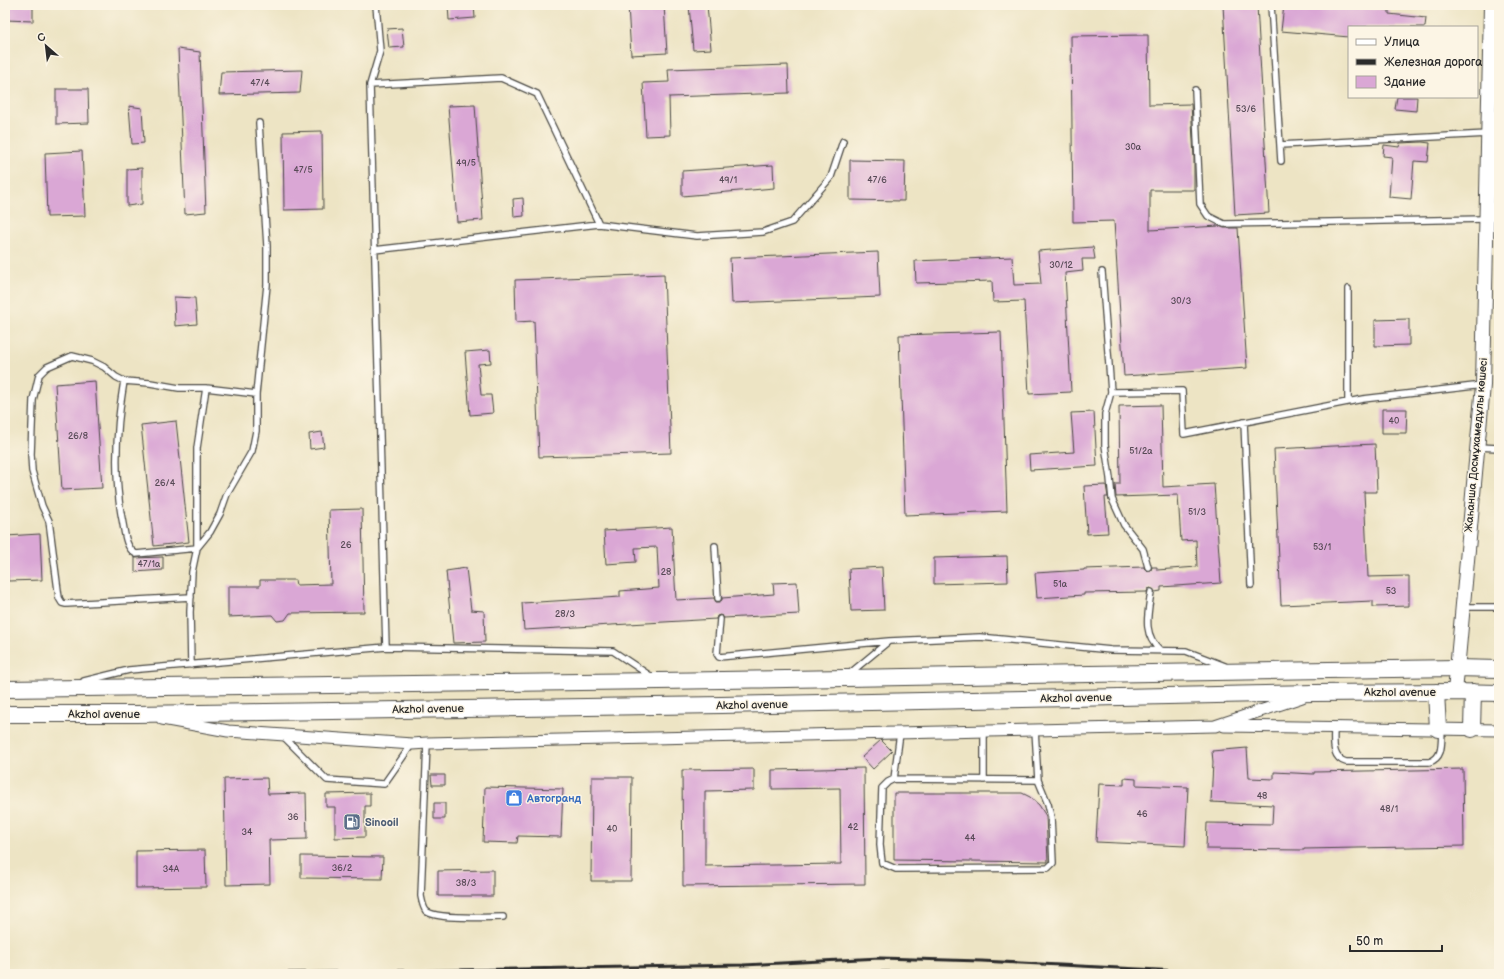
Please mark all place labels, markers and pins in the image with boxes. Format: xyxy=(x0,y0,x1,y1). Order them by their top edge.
shop icon: Автогранд xyxy=(504,788,524,808)
place label: Автогранд xyxy=(526,792,582,805)
fuel station icon: Sinooil xyxy=(342,812,362,832)
place label: Sinooil xyxy=(365,816,399,829)

